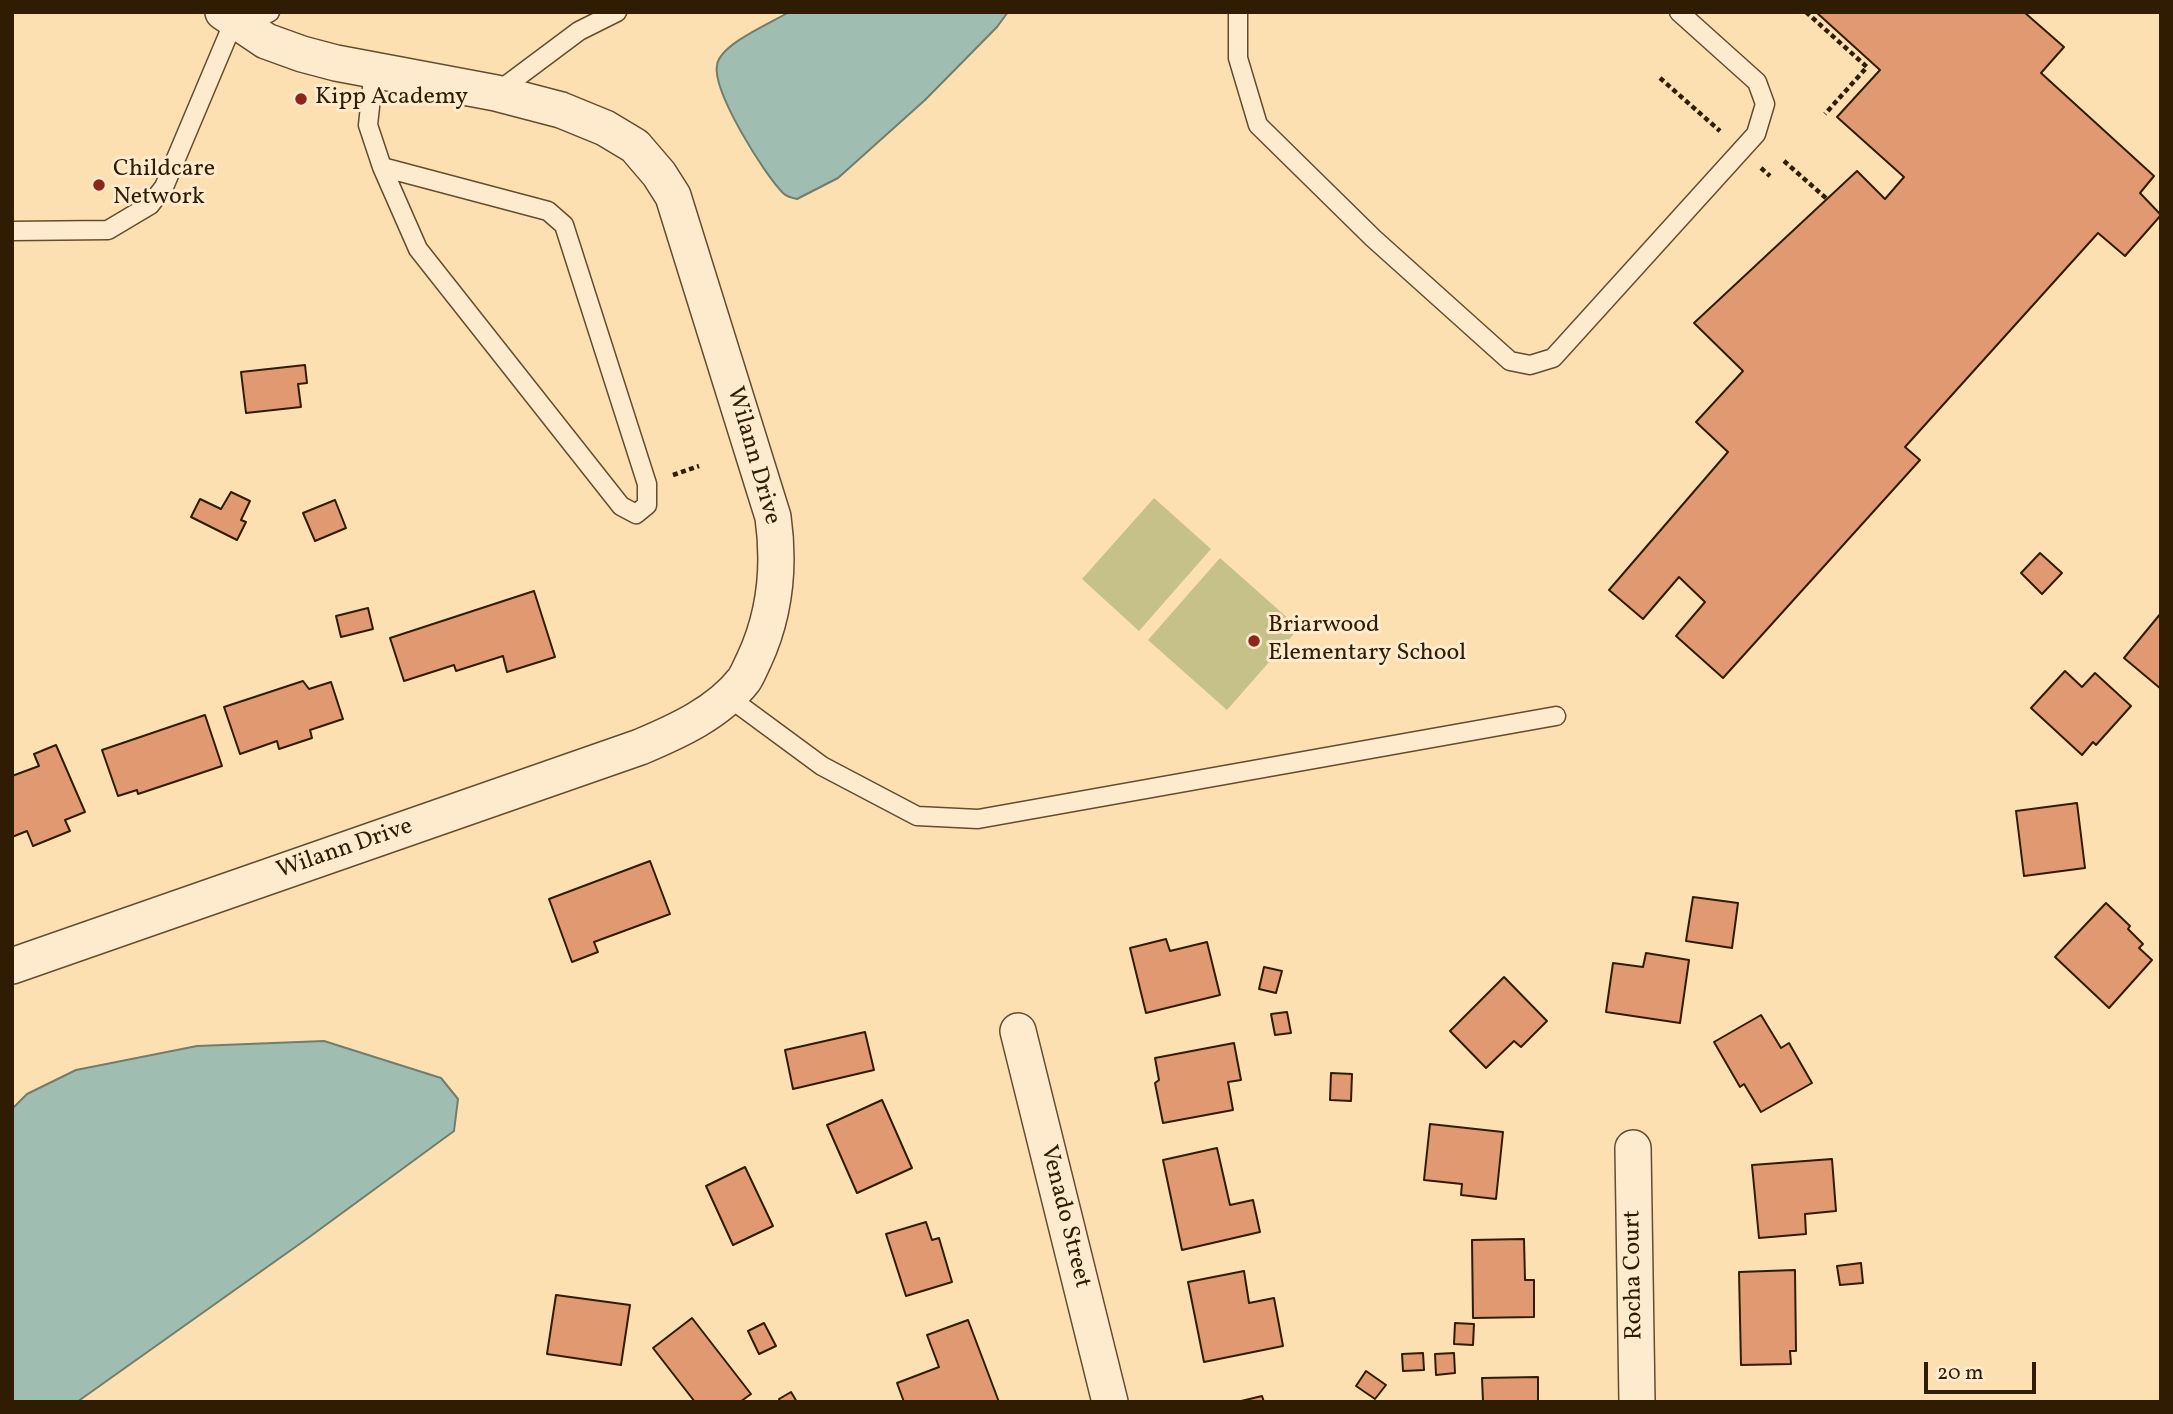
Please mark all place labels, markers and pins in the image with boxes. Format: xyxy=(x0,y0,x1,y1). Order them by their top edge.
place label: Kipp Academy xyxy=(315,85,468,113)
marker: Kipp Academy xyxy=(293,91,309,107)
place label: Childcare Network xyxy=(113,157,215,213)
marker: Childcare Network xyxy=(91,177,107,193)
place label: Briarwood Elementary School xyxy=(1268,613,1466,669)
marker: Briarwood Elementary School xyxy=(1246,633,1262,649)

